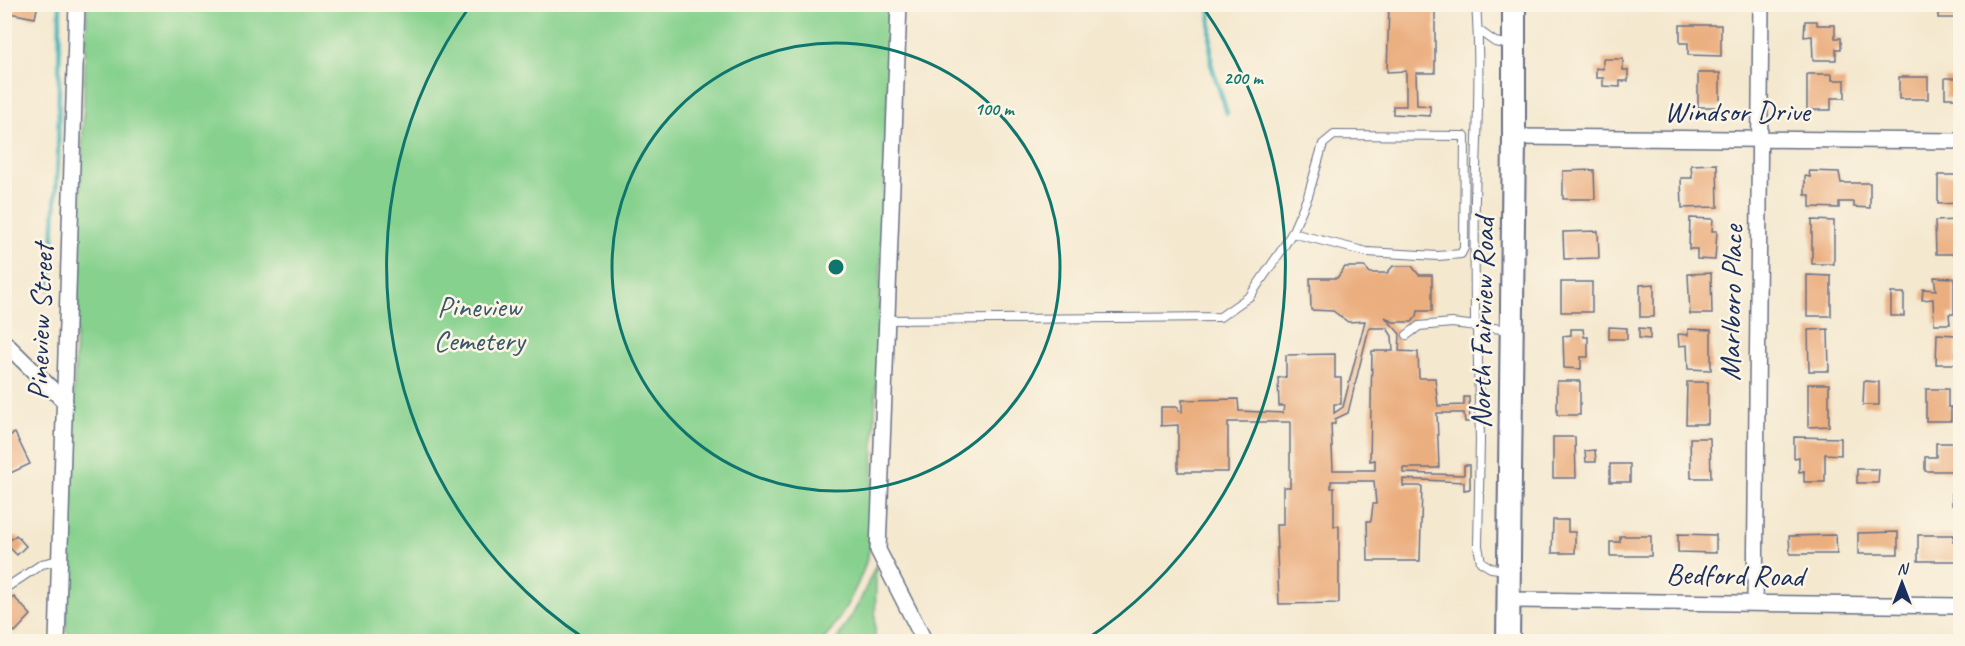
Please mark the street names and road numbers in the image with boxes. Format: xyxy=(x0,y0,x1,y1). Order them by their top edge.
street label: Windsor Drive xyxy=(1664,92,1812,130)
street label: North Fairview Road xyxy=(1461,213,1503,429)
street label: Marlboro Place xyxy=(1711,222,1751,381)
street label: Pineview Street xyxy=(18,239,62,401)
street label: Bedford Road xyxy=(1666,555,1808,595)

